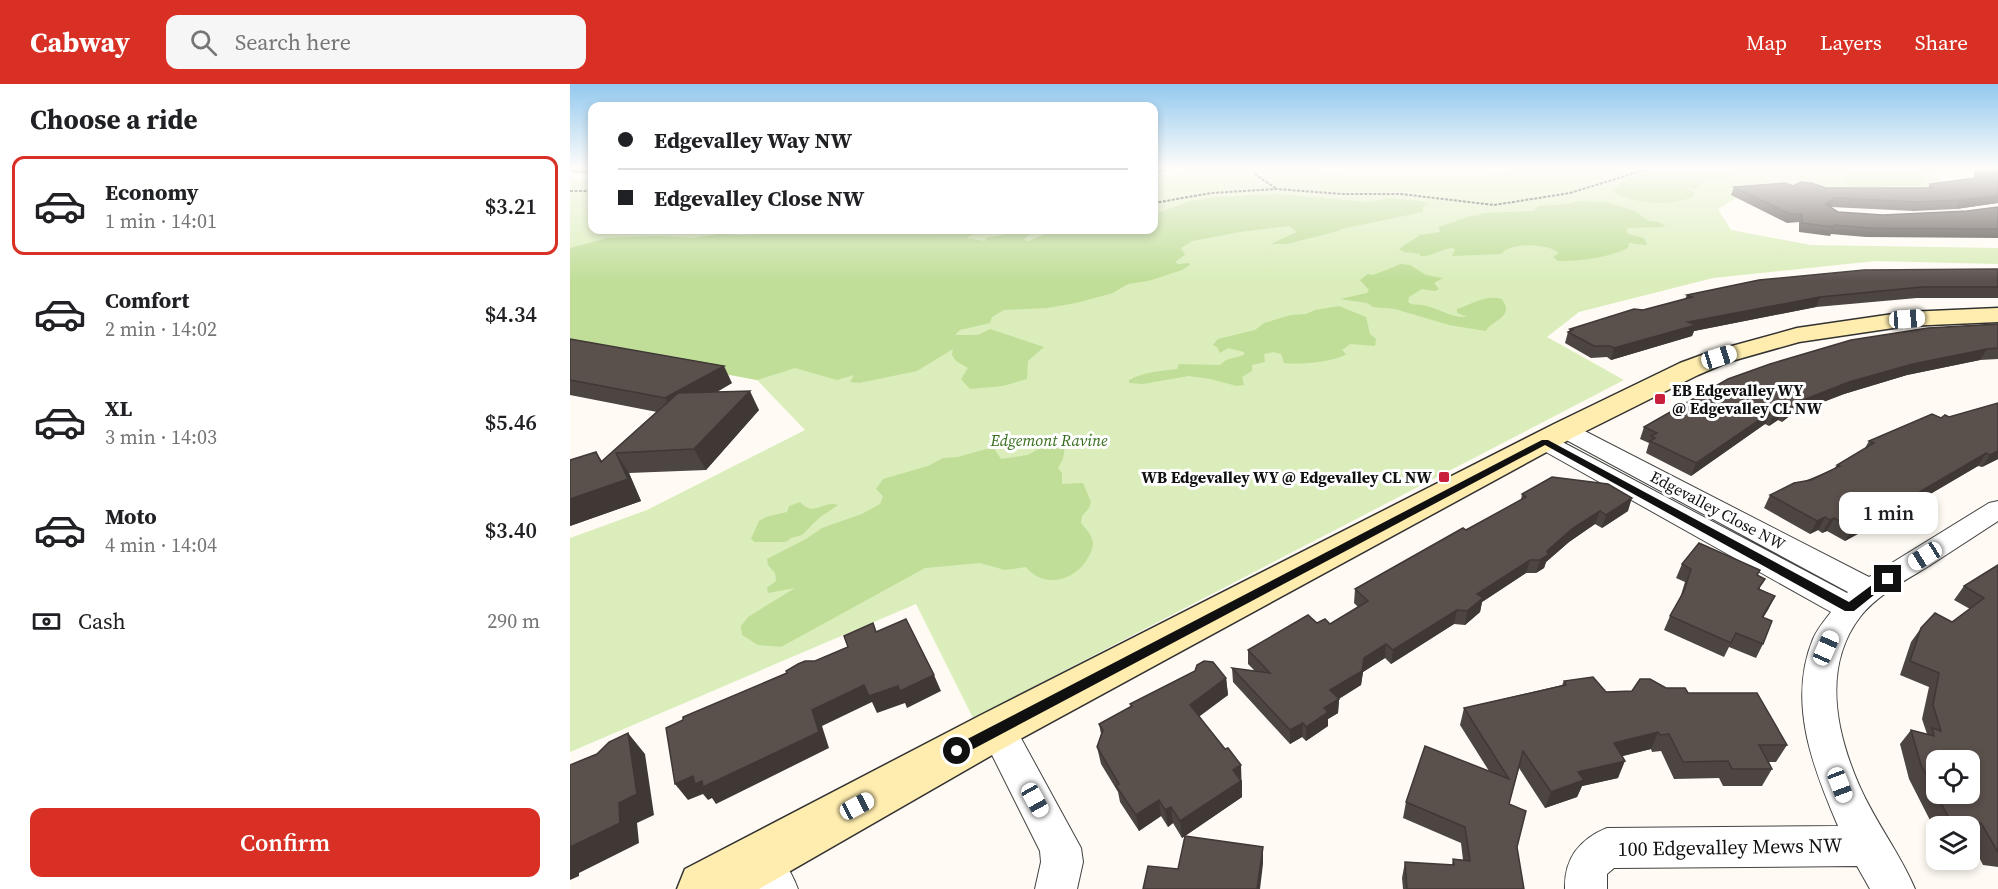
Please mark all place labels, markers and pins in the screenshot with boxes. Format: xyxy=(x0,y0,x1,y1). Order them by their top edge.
place label: EB Edgevalley WY @ Edgevalley CL NW xyxy=(1672,379,1822,419)
marker: EB Edgevalley WY @ Edgevalley CL NW xyxy=(1653,392,1667,406)
place label: WB Edgevalley WY @ Edgevalley CL NW xyxy=(1141,466,1432,488)
marker: WB Edgevalley WY @ Edgevalley CL NW xyxy=(1437,470,1451,484)

